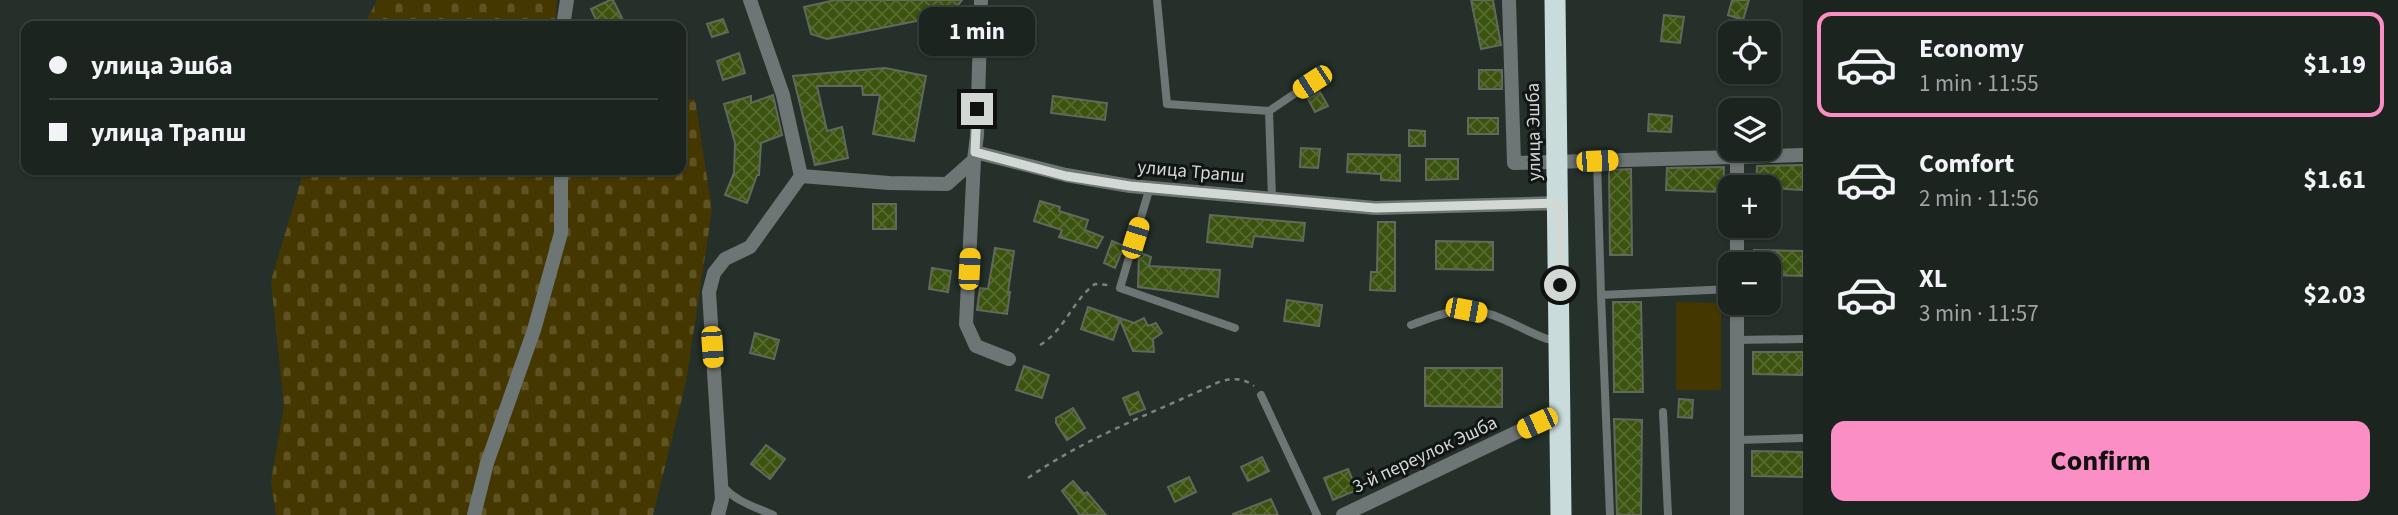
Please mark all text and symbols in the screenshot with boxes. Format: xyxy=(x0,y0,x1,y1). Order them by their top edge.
callout: 1 min xyxy=(919,7,1035,56)
text: 1 min xyxy=(949,15,1005,48)
map controls xyxy=(1718,21,1781,315)
button: locate xyxy=(1718,21,1781,84)
text: Economy xyxy=(1919,30,2024,67)
icon: car xyxy=(1835,33,1898,96)
text: $1.19 xyxy=(2303,46,2366,83)
text: улица Эшба xyxy=(91,47,233,84)
car xyxy=(1289,62,1336,102)
text: 1 min · 11:55 xyxy=(1919,67,2039,100)
street label: улица Эшба xyxy=(1520,83,1548,181)
route end xyxy=(961,93,993,125)
button: layers xyxy=(1718,98,1781,161)
text: улица Трапш xyxy=(91,114,246,151)
text: Comfort xyxy=(1919,145,2014,182)
icon: car xyxy=(1835,148,1898,211)
car xyxy=(1576,150,1619,172)
street label: улица Трапш xyxy=(1136,154,1246,190)
text: $1.61 xyxy=(2303,161,2366,198)
button: + xyxy=(1718,175,1781,238)
text: 2 min · 11:56 xyxy=(1919,182,2039,215)
car xyxy=(1119,215,1152,261)
car xyxy=(958,247,981,291)
button: − xyxy=(1718,252,1781,315)
text: XL xyxy=(1919,260,1947,297)
icon: car xyxy=(1835,263,1898,326)
route start xyxy=(1544,269,1576,301)
text: $2.03 xyxy=(2303,276,2366,313)
car xyxy=(1444,296,1489,324)
text: 3 min · 11:57 xyxy=(1919,297,2039,330)
car xyxy=(701,325,724,369)
car xyxy=(1514,405,1561,441)
street label: 3-й переулок Эшба xyxy=(1348,410,1502,500)
button: Confirm xyxy=(1831,421,2370,501)

